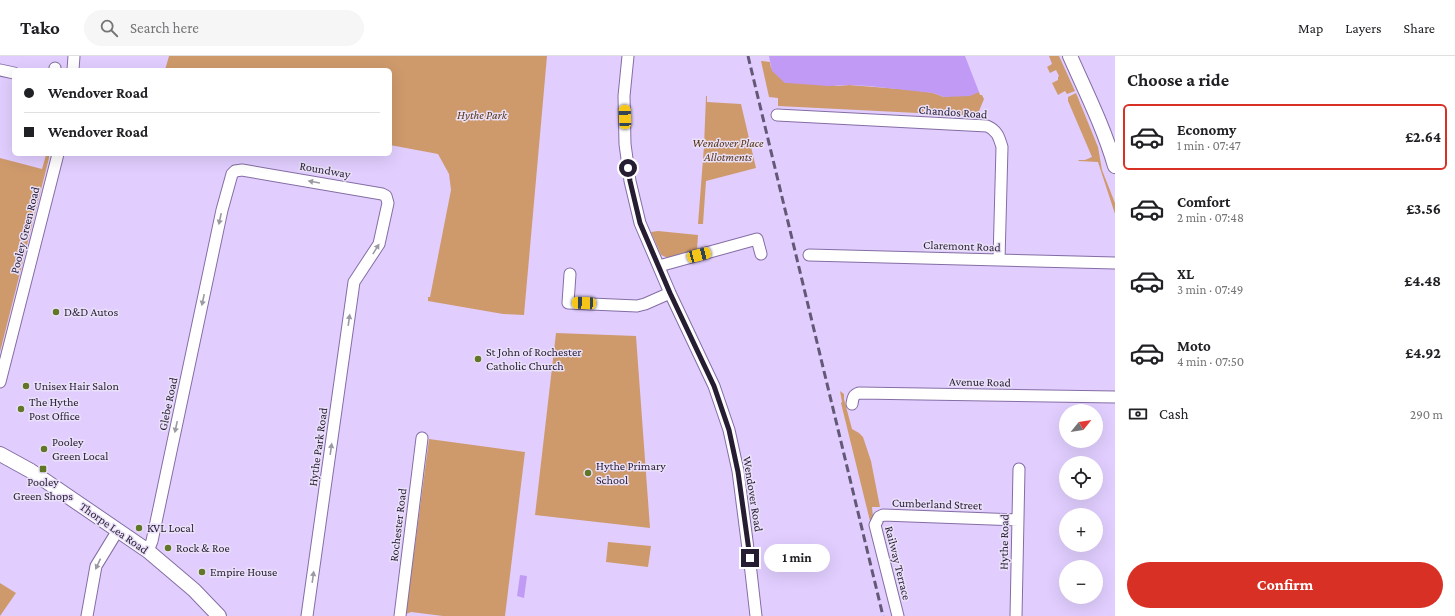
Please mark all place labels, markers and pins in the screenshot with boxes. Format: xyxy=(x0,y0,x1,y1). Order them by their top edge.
place label: D&D Autos xyxy=(64,305,118,319)
marker: D&D Autos xyxy=(51,307,61,317)
place label: St John of Rochester Catholic Church xyxy=(486,345,582,373)
marker: St John of Rochester Catholic Church xyxy=(473,354,483,364)
place label: Unisex Hair Salon xyxy=(34,379,119,393)
marker: Unisex Hair Salon xyxy=(21,381,31,391)
place label: The Hythe Post Office xyxy=(29,395,80,423)
marker: The Hythe Post Office xyxy=(16,404,26,414)
place label: Pooley Green Local xyxy=(52,435,108,463)
marker: Pooley Green Local xyxy=(39,444,49,454)
place label: Hythe Primary School xyxy=(596,459,666,487)
marker: Pooley Green Shops xyxy=(38,464,48,474)
marker: Hythe Primary School xyxy=(583,468,593,478)
place label: Pooley Green Shops xyxy=(13,475,73,503)
place label: KVL Local xyxy=(147,521,194,535)
marker: KVL Local xyxy=(134,523,144,533)
place label: Rock & Roe xyxy=(176,541,230,555)
marker: Rock & Roe xyxy=(163,543,173,553)
place label: Empire House xyxy=(210,565,277,579)
marker: Empire House xyxy=(197,567,207,577)

